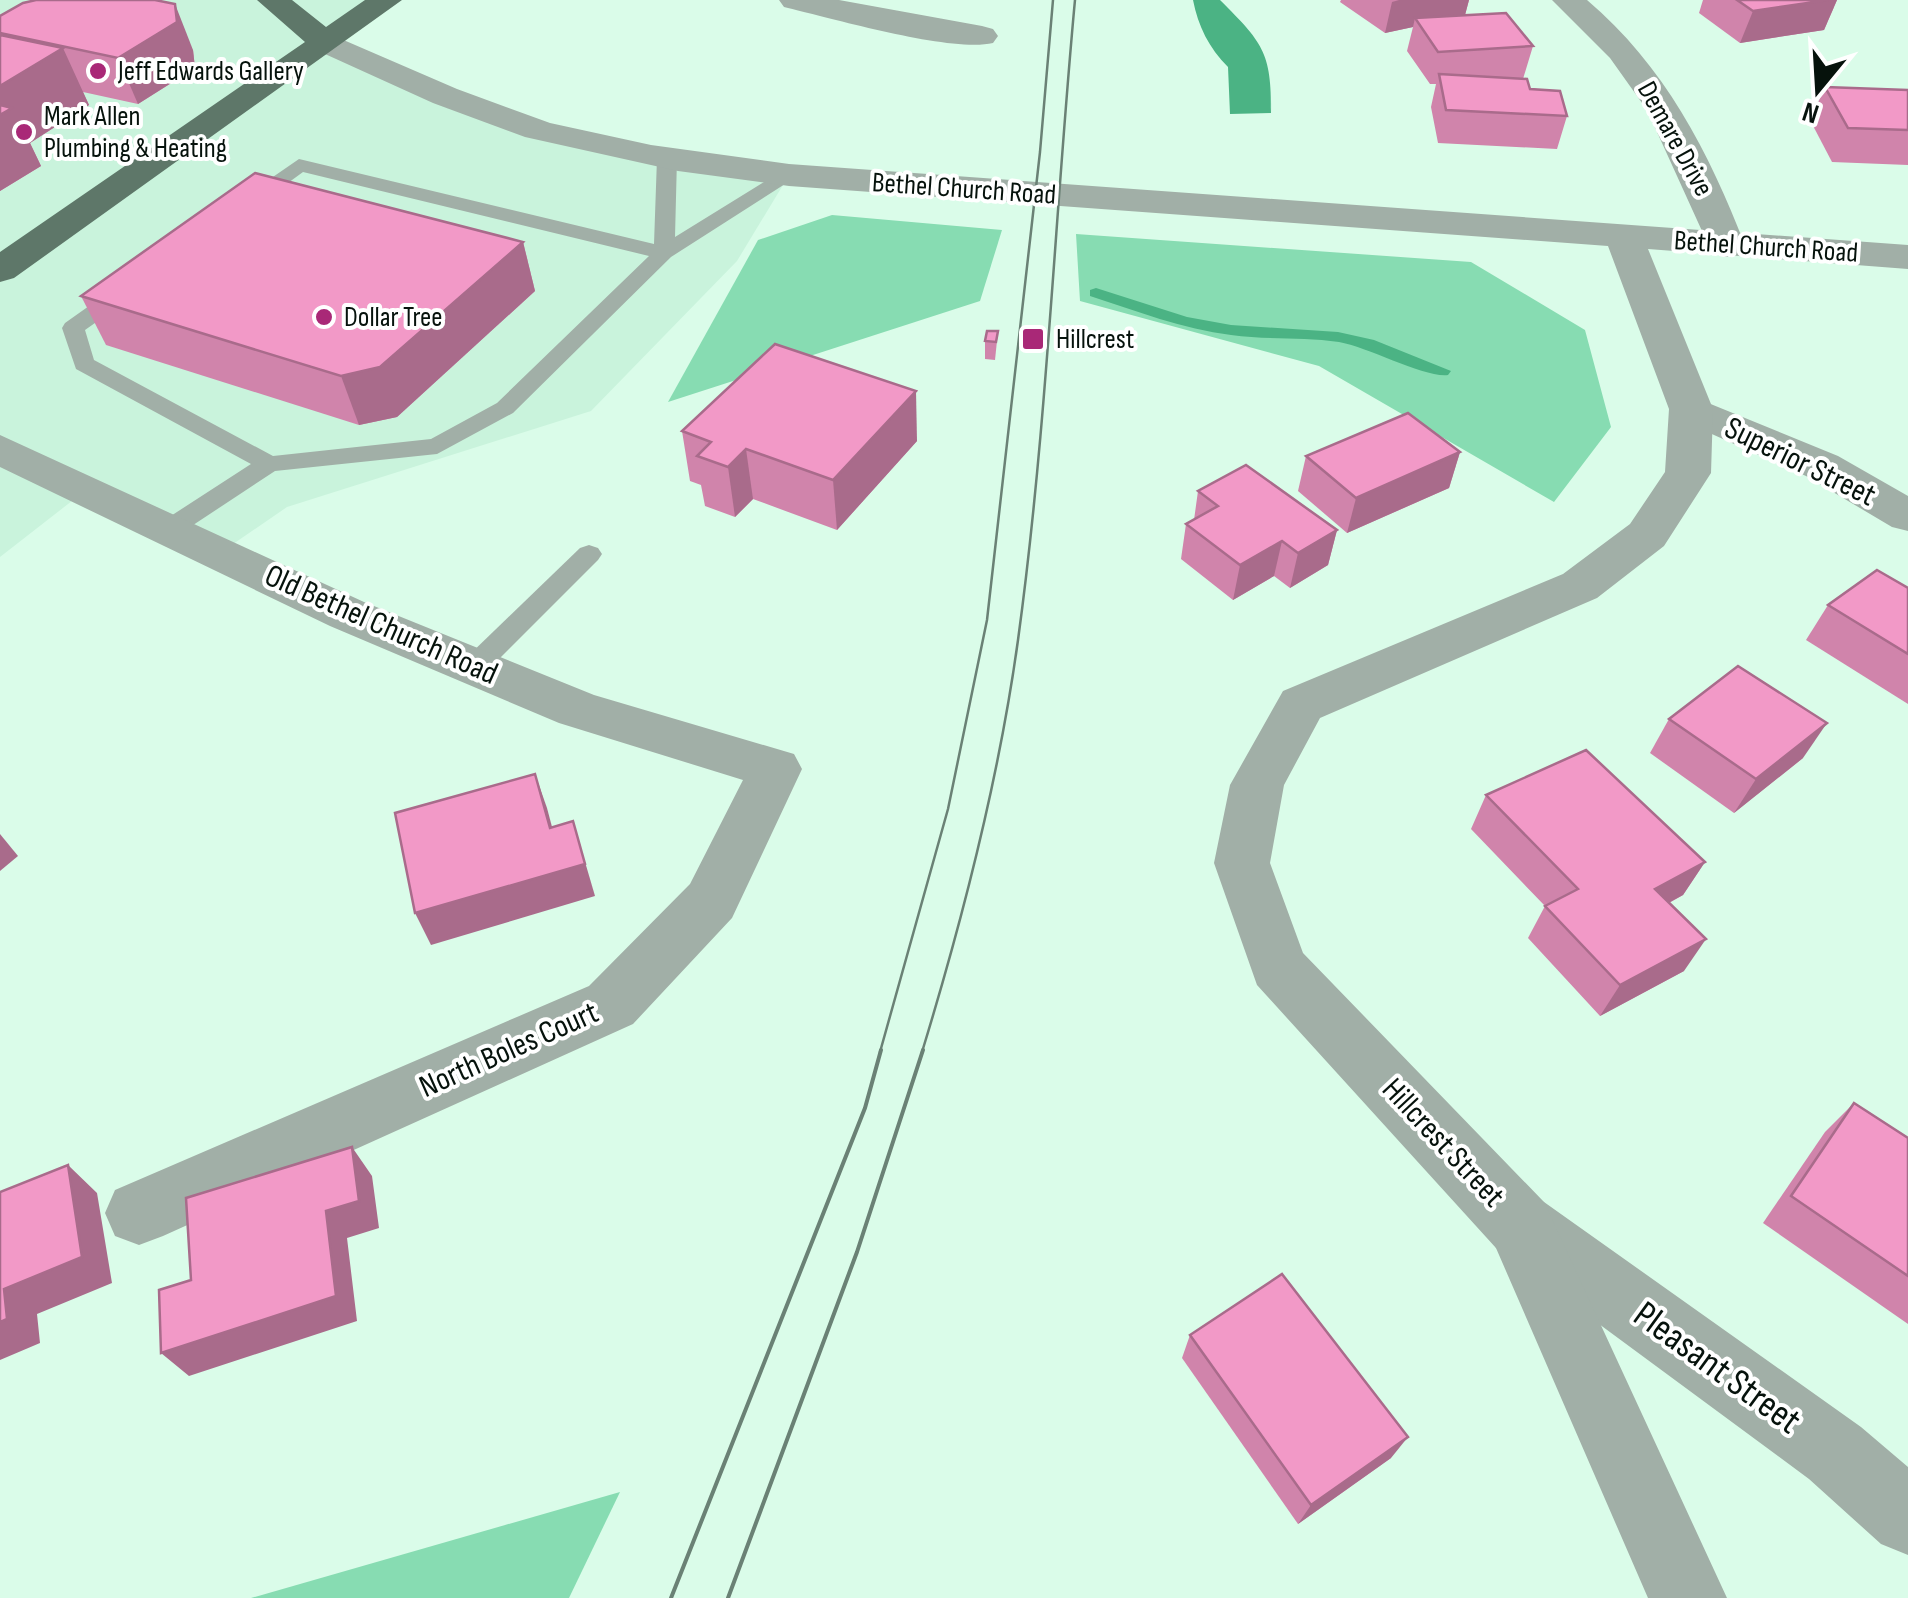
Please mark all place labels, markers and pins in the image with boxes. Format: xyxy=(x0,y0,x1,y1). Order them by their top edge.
place label: Jeff Edwards Gallery xyxy=(117,55,304,88)
marker: Jeff Edwards Gallery xyxy=(87,60,109,82)
place label: Mark Allen Plumbing & Heating xyxy=(44,100,227,165)
marker: Mark Allen Plumbing & Heating xyxy=(13,121,35,143)
place label: Dollar Tree xyxy=(344,301,442,334)
marker: Dollar Tree xyxy=(313,306,335,328)
place label: Hillcrest xyxy=(1056,323,1134,356)
marker: Hillcrest xyxy=(1020,326,1046,352)

